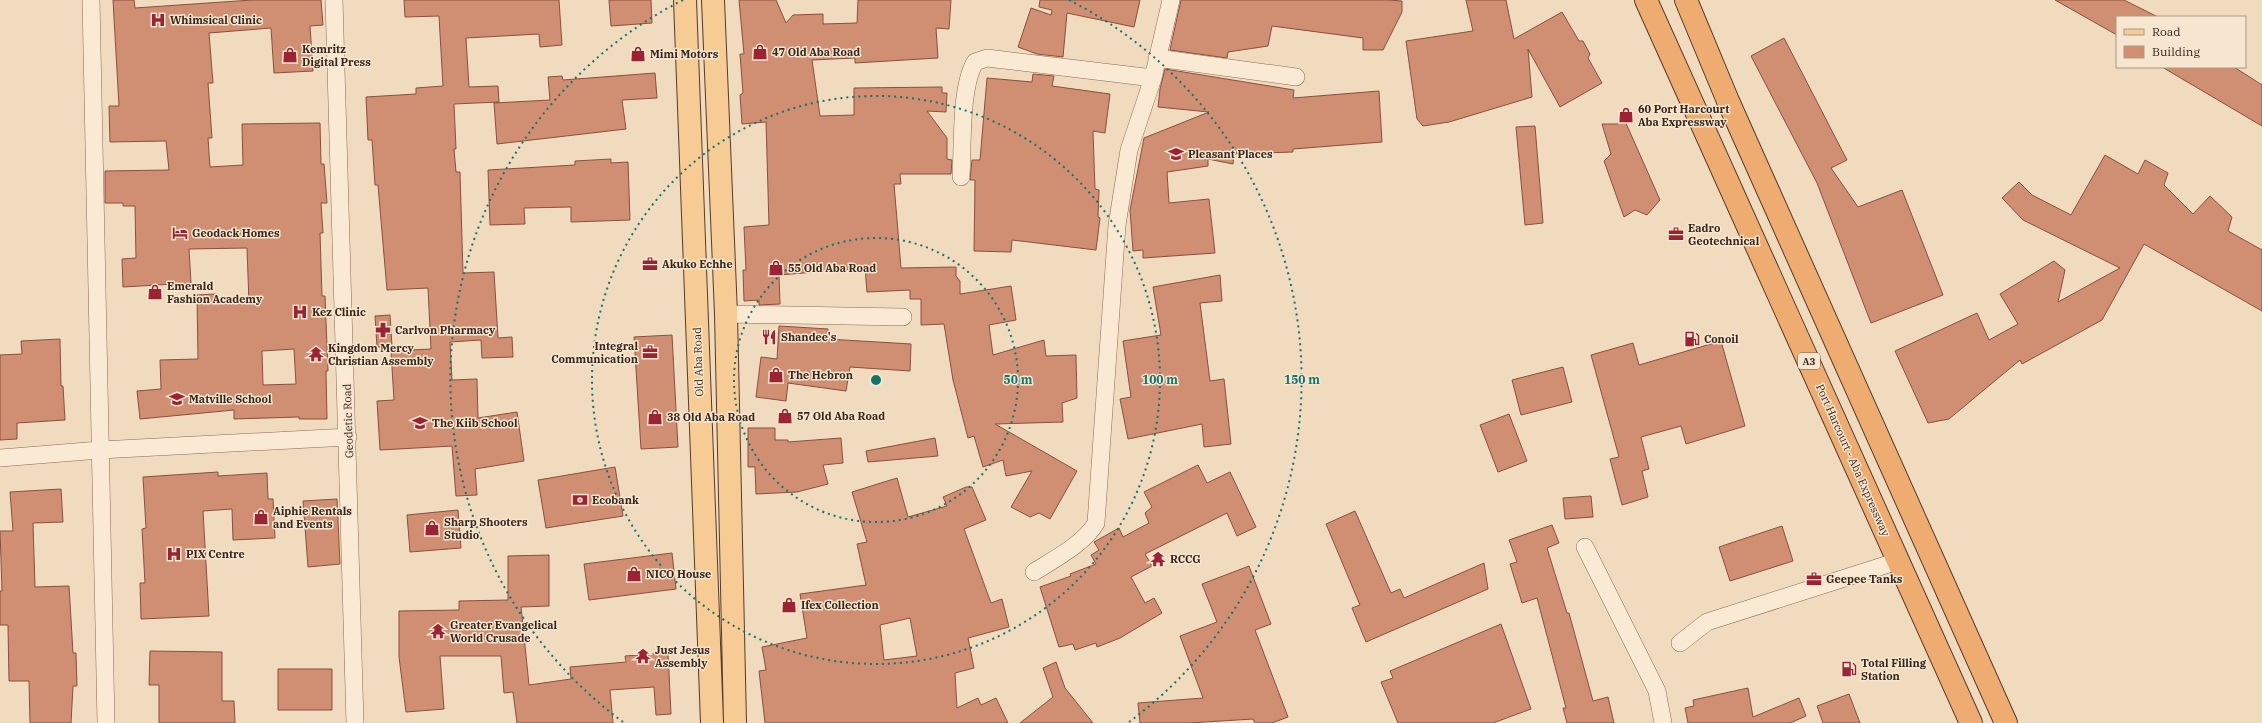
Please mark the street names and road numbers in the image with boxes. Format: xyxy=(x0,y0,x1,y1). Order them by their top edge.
street label: Old Aba Road xyxy=(690,327,706,397)
road number: A3 xyxy=(1798,353,1820,369)
street label: Port Harcourt - Aba Expressway xyxy=(1813,382,1893,538)
street label: Geodetic Road xyxy=(340,383,356,458)

